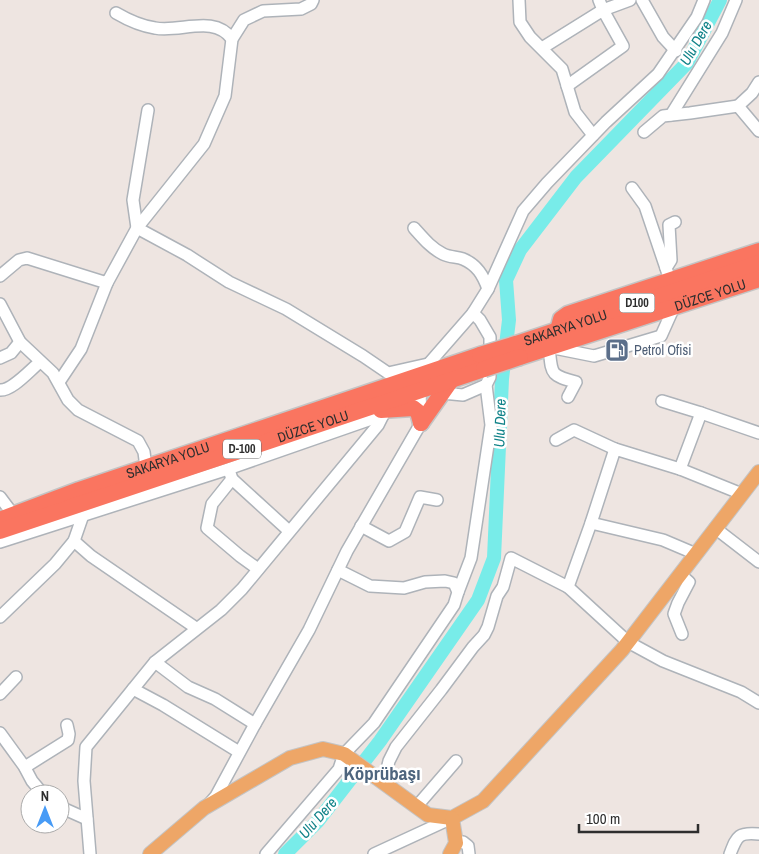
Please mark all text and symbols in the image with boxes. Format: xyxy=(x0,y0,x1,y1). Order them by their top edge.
water label: Ulu Dere xyxy=(674,16,717,69)
street label: DÜZCE YOLU xyxy=(672,275,748,315)
road number: D100 xyxy=(620,294,654,312)
street label: SAKARYA YOLU xyxy=(521,305,609,350)
fuel station icon: Petrol Ofisi xyxy=(604,337,630,363)
place label: Petrol Ofisi xyxy=(634,341,691,359)
water label: Ulu Dere xyxy=(488,398,511,448)
street label: DÜZCE YOLU xyxy=(275,406,351,447)
street label: SAKARYA YOLU xyxy=(124,438,212,482)
road number: D-100 xyxy=(223,439,261,458)
district label: Köprübaşı xyxy=(343,760,421,786)
north arrow xyxy=(20,784,70,834)
text: N xyxy=(41,787,49,805)
water label: Ulu Dere xyxy=(294,792,342,843)
scale bar xyxy=(579,802,698,834)
text: 100 m xyxy=(586,808,620,829)

